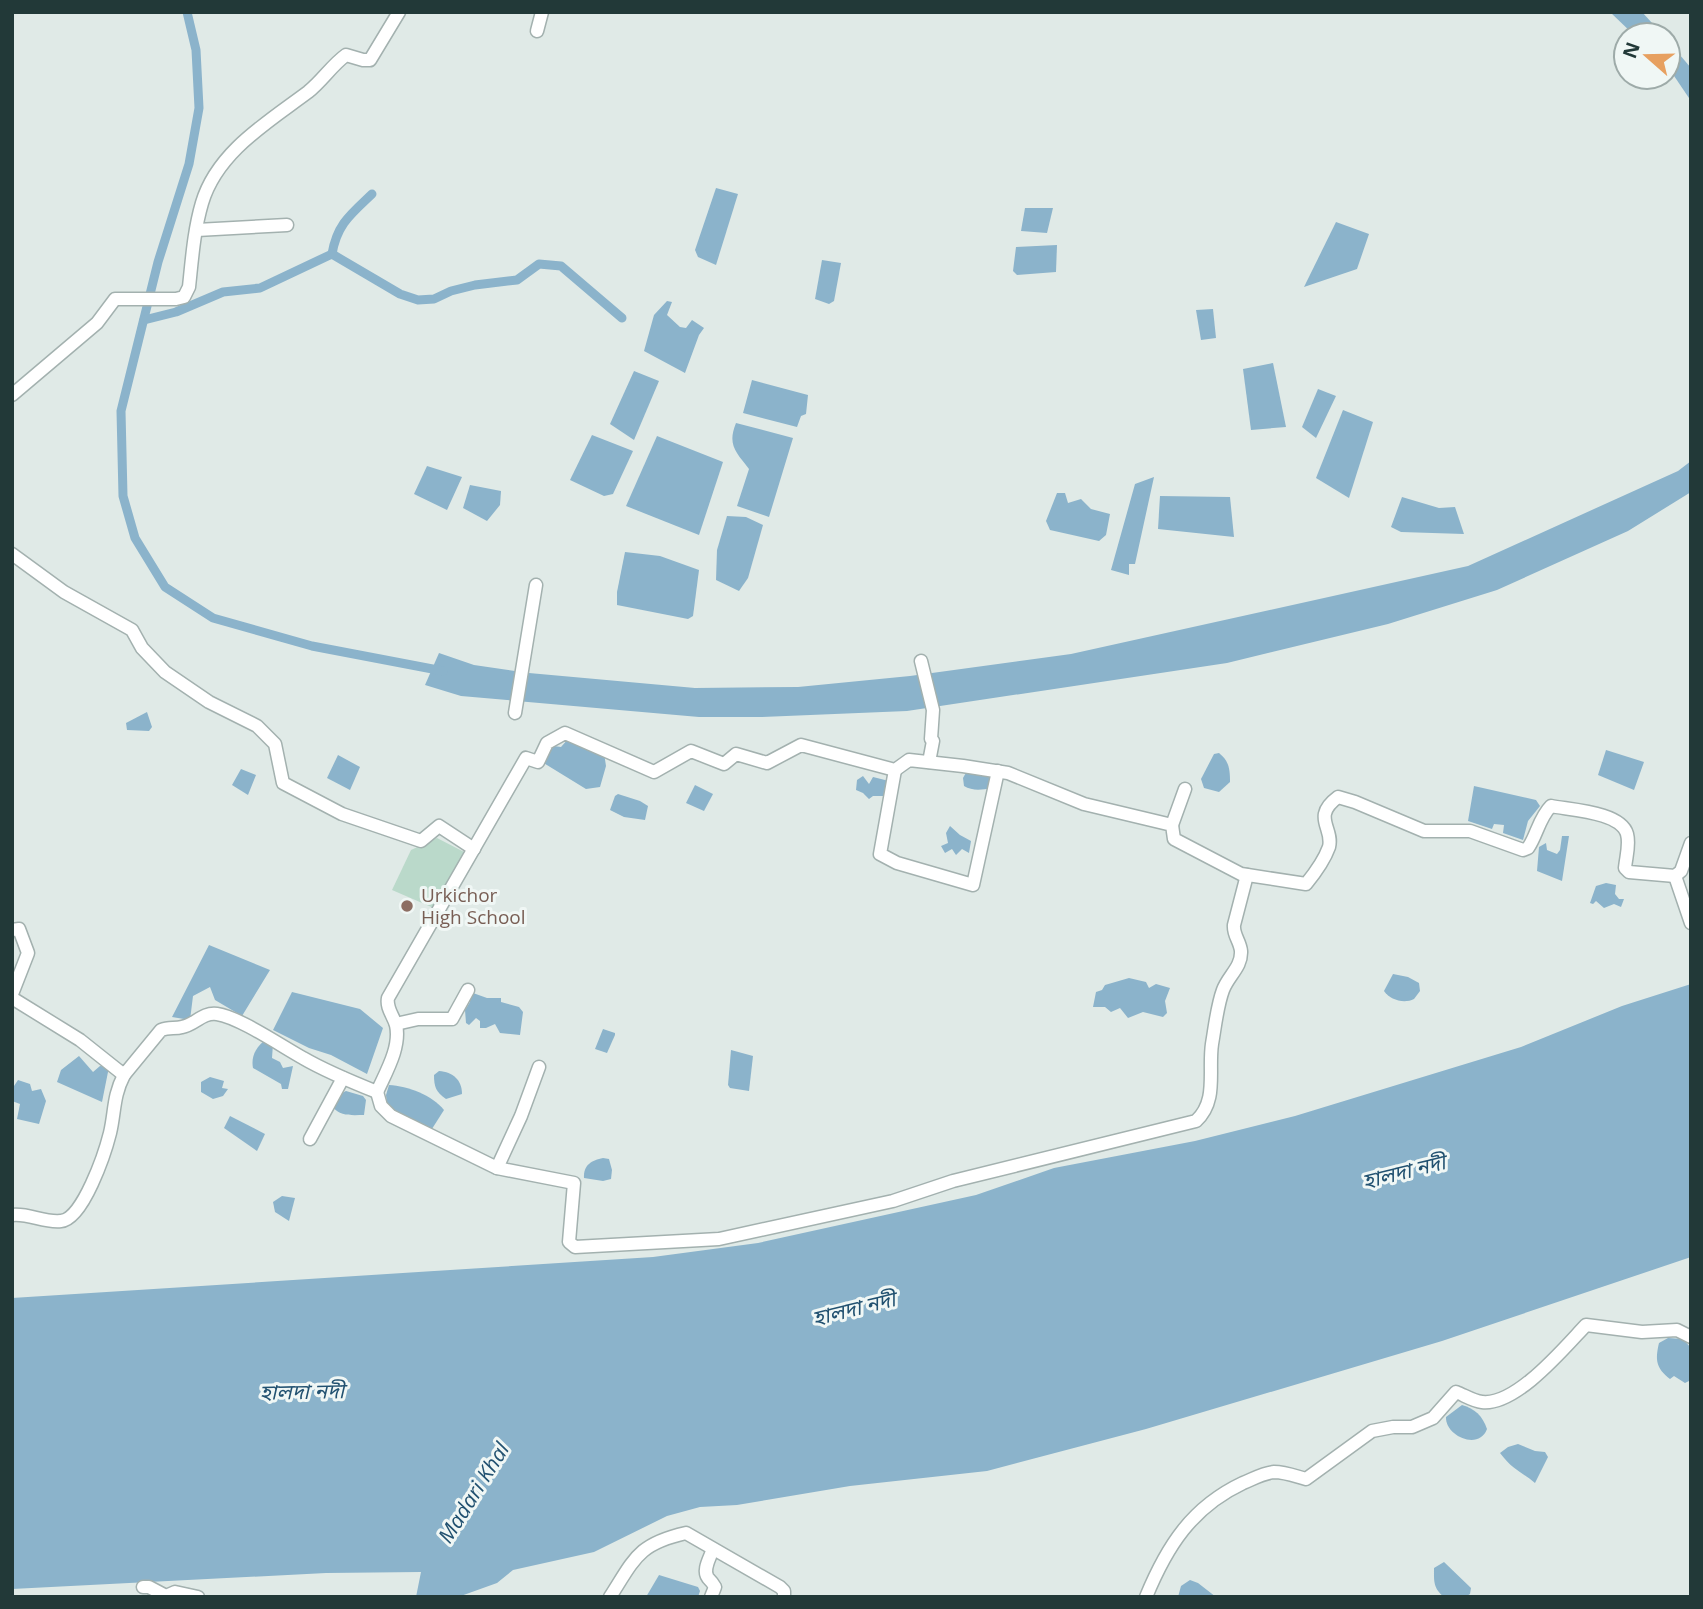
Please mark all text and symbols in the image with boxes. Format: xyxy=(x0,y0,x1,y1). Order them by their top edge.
north arrow xyxy=(1612,21,1682,91)
text: N xyxy=(1616,38,1646,62)
place label: Urkichor High School xyxy=(421,882,526,930)
marker: Urkichor High School xyxy=(399,898,415,914)
water label: হালদা নদী xyxy=(1359,1146,1452,1195)
water label: হালদা নদী xyxy=(809,1283,902,1332)
water label: হালদা নদী xyxy=(259,1376,349,1406)
water label: Madari Khal xyxy=(431,1436,515,1548)

